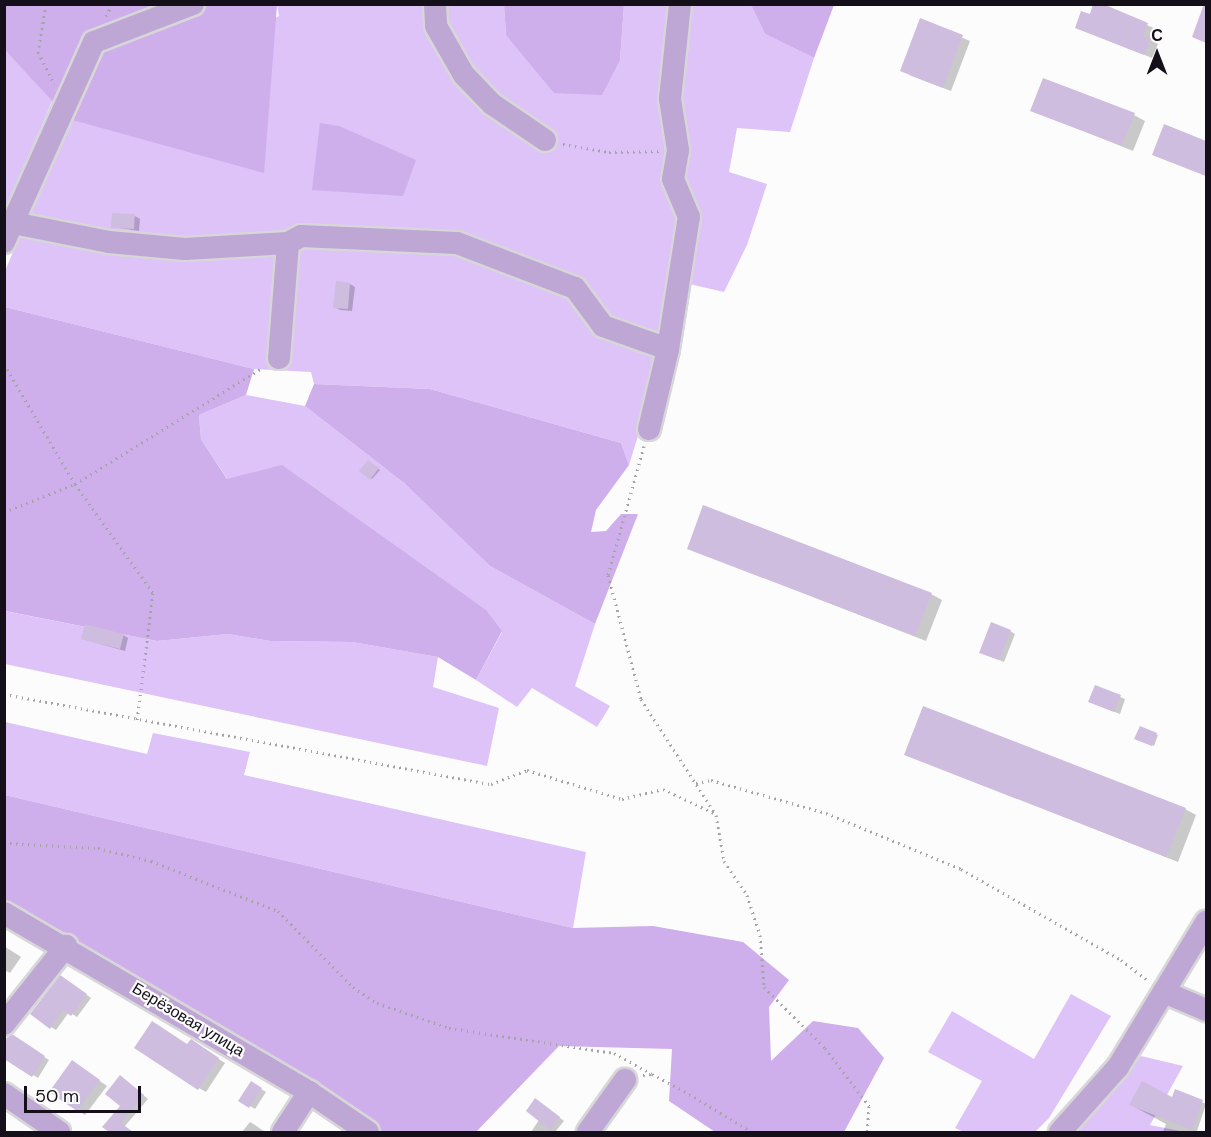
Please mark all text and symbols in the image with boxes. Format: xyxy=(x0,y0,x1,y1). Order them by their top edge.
north arrow xyxy=(1127,24,1187,84)
text: С xyxy=(1151,25,1163,46)
street label: Берёзовая улица xyxy=(128,979,248,1061)
scale bar xyxy=(27,1074,144,1112)
text: 50 m xyxy=(35,1084,79,1108)

